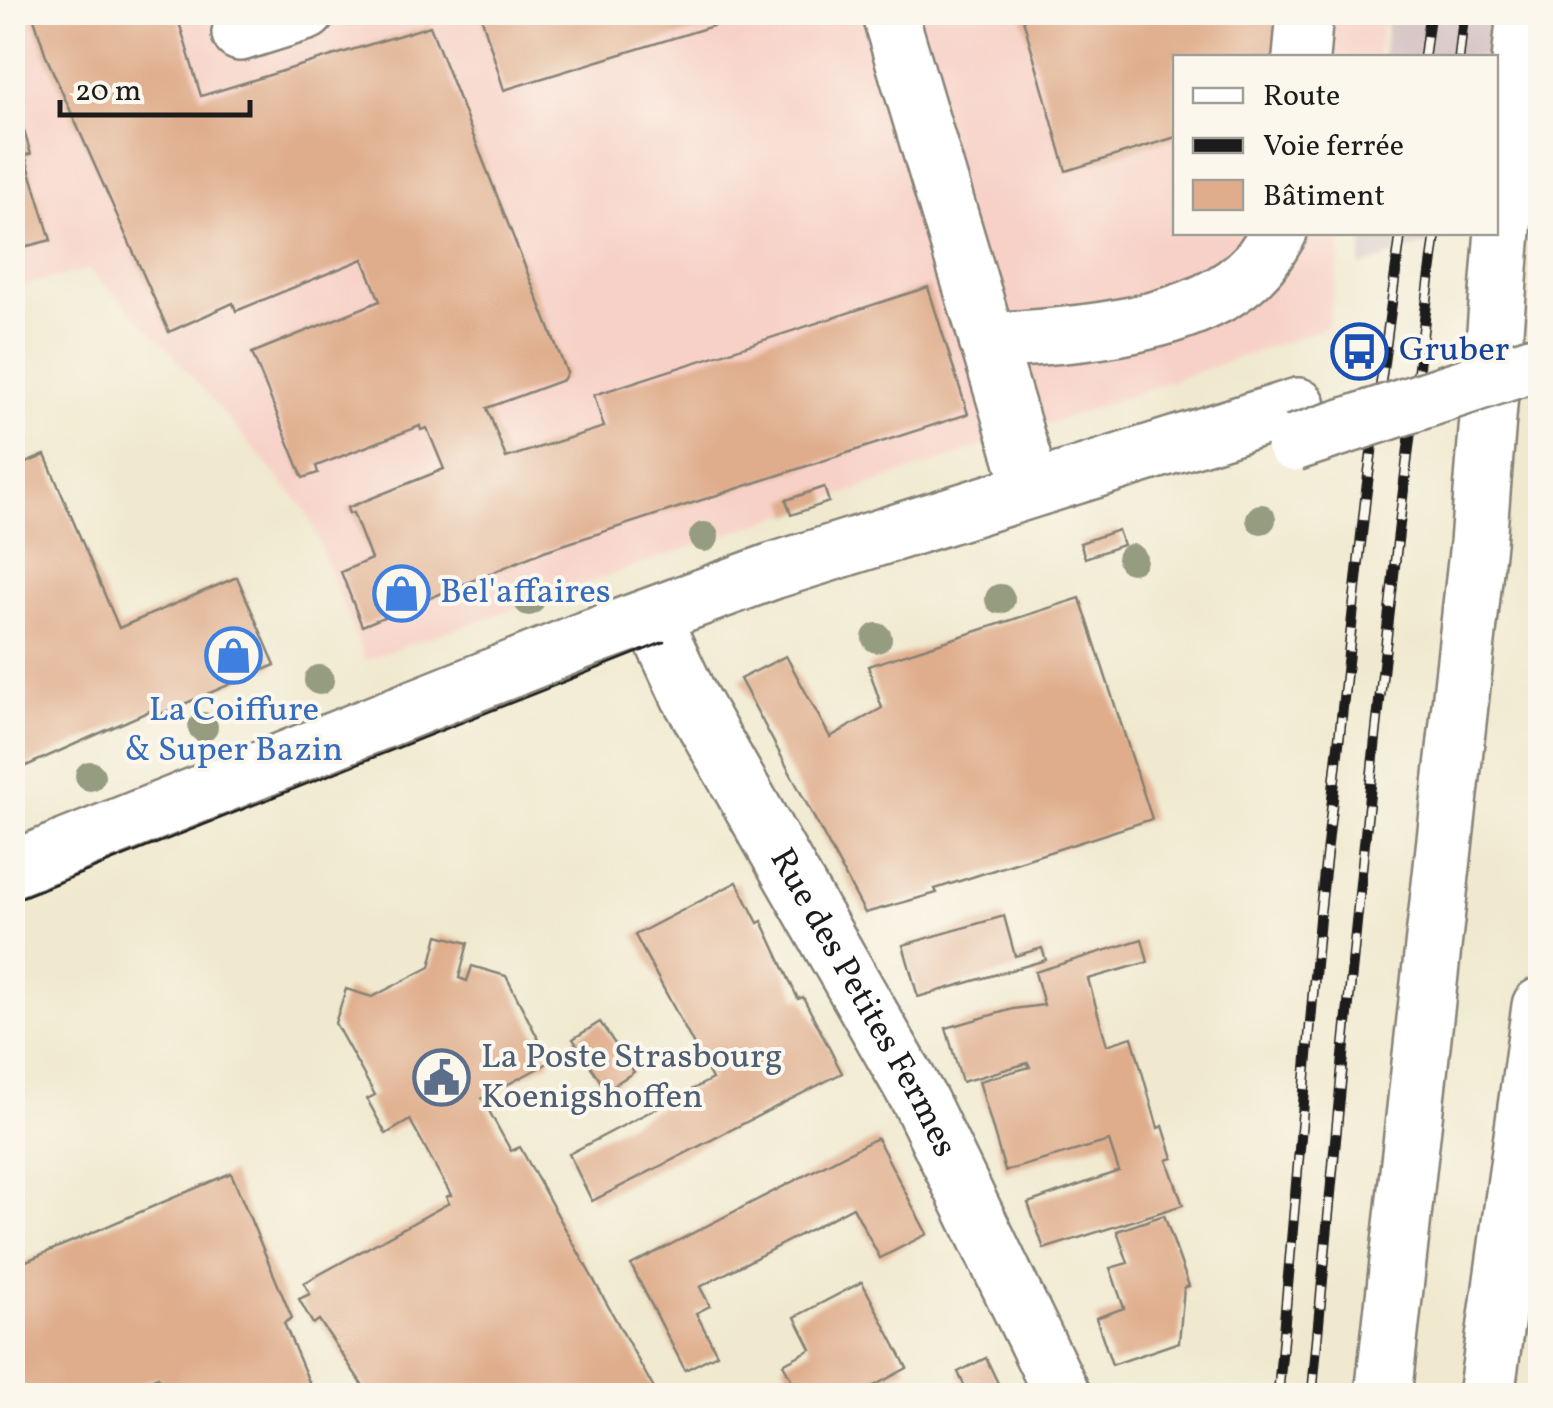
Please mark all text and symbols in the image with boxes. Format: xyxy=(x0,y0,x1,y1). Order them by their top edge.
scale bar xyxy=(60,55,250,117)
legend xyxy=(1173,55,1498,235)
text: 20 m xyxy=(75,71,141,113)
text: Route xyxy=(1263,76,1340,118)
text: Voie ferrée xyxy=(1263,126,1404,168)
text: Bâtiment xyxy=(1263,176,1385,218)
bus stop icon: Gruber xyxy=(1330,321,1390,381)
place label: Gruber xyxy=(1399,327,1509,375)
shop icon: Bel'affaires xyxy=(371,563,431,623)
place label: Bel'affaires xyxy=(440,569,611,617)
shop icon: La Coiffure & Super Bazin xyxy=(204,625,264,685)
place label: La Coiffure & Super Bazin xyxy=(125,687,343,775)
street label: Rue des Petites Fermes xyxy=(757,840,968,1165)
place label: La Poste Strasbourg Koenigshoffen xyxy=(481,1034,783,1122)
public building icon: La Poste Strasbourg Koenigshoffen xyxy=(412,1048,472,1108)

